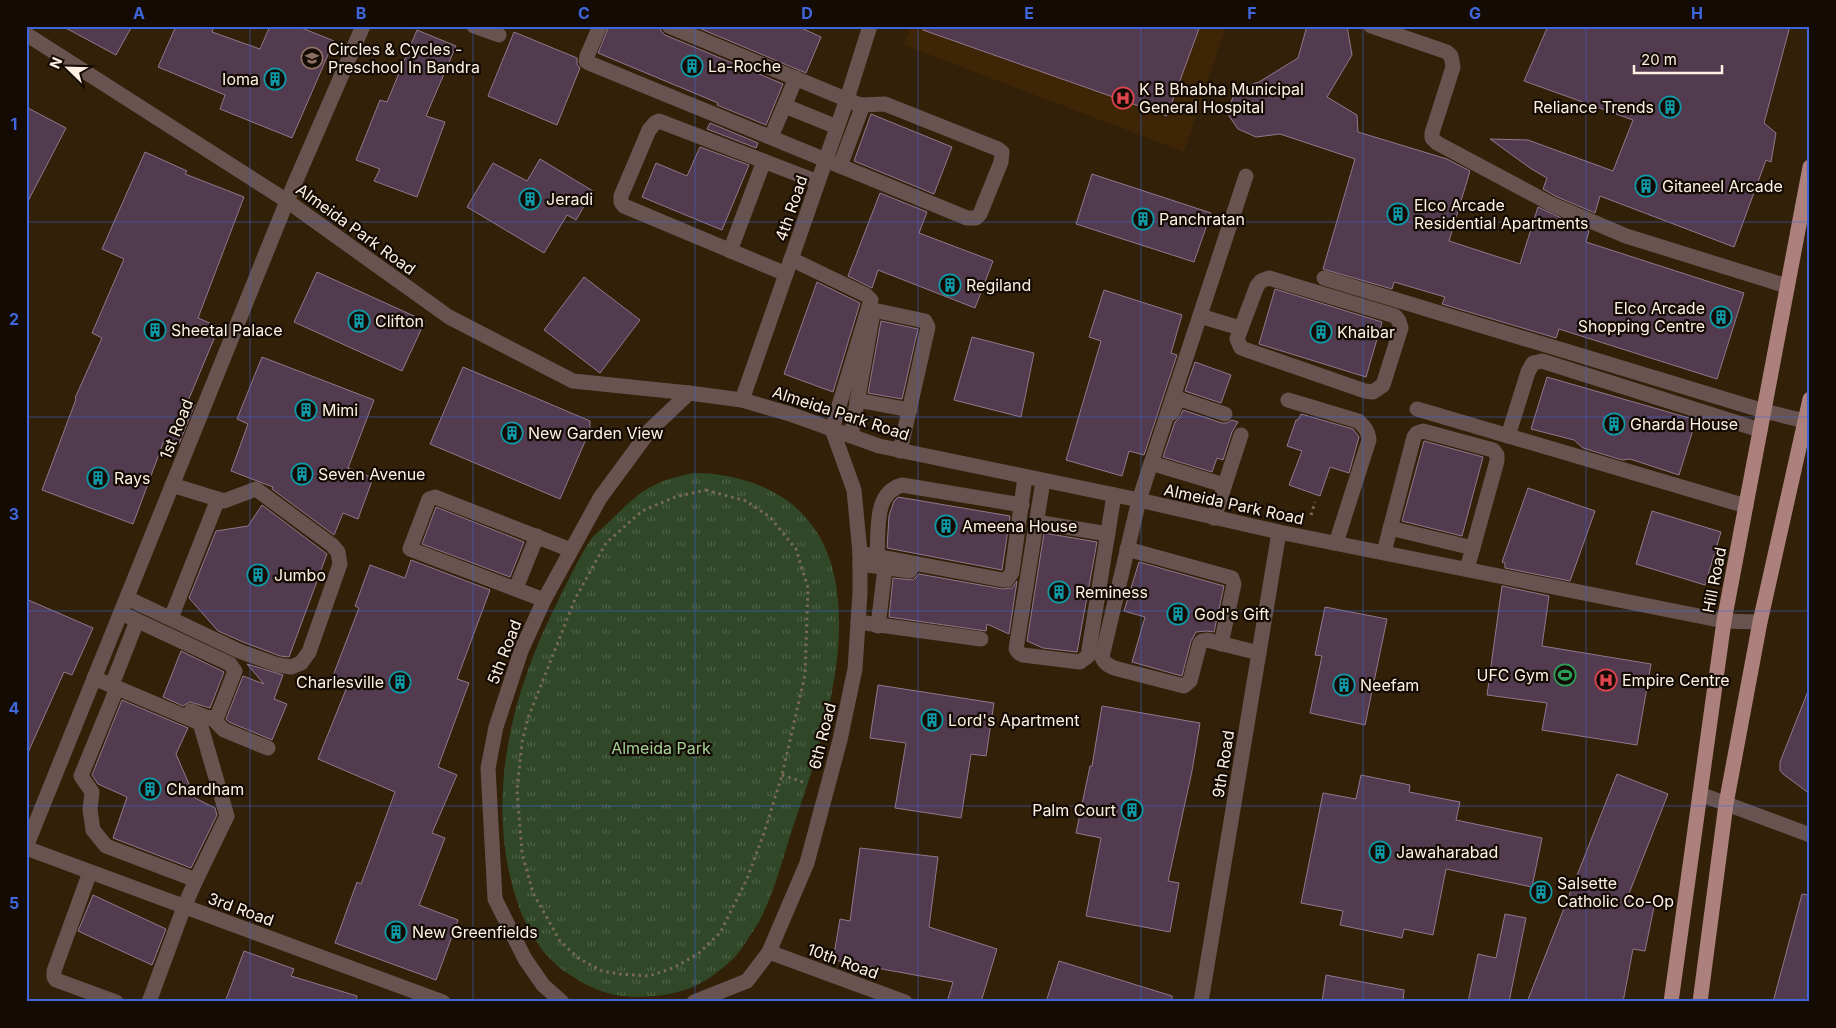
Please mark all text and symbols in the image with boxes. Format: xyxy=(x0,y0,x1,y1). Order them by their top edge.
text: A xyxy=(133,3,145,23)
text: B xyxy=(356,3,366,23)
text: C xyxy=(578,3,590,23)
text: D xyxy=(801,3,813,23)
text: E xyxy=(1024,3,1034,23)
text: F xyxy=(1247,3,1257,23)
text: G xyxy=(1469,3,1481,23)
text: H xyxy=(1691,3,1703,23)
place label: Circles & Cycles - Preschool In Bandra xyxy=(328,39,480,77)
north arrow xyxy=(42,42,92,92)
scale bar xyxy=(1634,42,1721,74)
school or university icon: Circles & Cycles - Preschool In Bandra xyxy=(300,46,324,70)
text: 20 m xyxy=(1641,50,1677,69)
text: N xyxy=(46,54,65,71)
building icon: La-Roche xyxy=(680,54,704,78)
place label: La-Roche xyxy=(708,56,781,76)
building icon: Ioma xyxy=(263,67,287,91)
place label: Ioma xyxy=(222,69,259,89)
place label: K B Bhabha Municipal General Hospital xyxy=(1139,79,1304,117)
hospital icon: K B Bhabha Municipal General Hospital xyxy=(1111,86,1135,110)
building icon: Reliance Trends xyxy=(1658,95,1682,119)
place label: Reliance Trends xyxy=(1533,97,1654,117)
text: 1 xyxy=(11,114,17,134)
street label: 4th Road xyxy=(770,173,812,243)
building icon: Gitaneel Arcade xyxy=(1634,174,1658,198)
place label: Gitaneel Arcade xyxy=(1662,176,1783,196)
street label: Almeida Park Road xyxy=(292,179,420,279)
building icon: Jeradi xyxy=(518,187,542,211)
place label: Jeradi xyxy=(546,189,593,209)
place label: Elco Arcade Residential Apartments xyxy=(1414,195,1589,233)
building icon: Elco Arcade Residential Apartments xyxy=(1386,202,1410,226)
building icon: Panchratan xyxy=(1131,207,1155,231)
place label: Panchratan xyxy=(1159,209,1245,229)
building icon: Regiland xyxy=(938,273,962,297)
place label: Regiland xyxy=(966,275,1031,295)
place label: Elco Arcade Shopping Centre xyxy=(1578,298,1705,336)
building icon: Elco Arcade Shopping Centre xyxy=(1709,305,1733,329)
text: 2 xyxy=(9,309,19,329)
building icon: Clifton xyxy=(347,309,371,333)
place label: Clifton xyxy=(375,311,424,331)
building icon: Sheetal Palace xyxy=(143,318,167,342)
place label: Sheetal Palace xyxy=(171,320,283,340)
building icon: Khaibar xyxy=(1309,320,1333,344)
place label: Khaibar xyxy=(1337,322,1395,342)
street label: Almeida Park Road xyxy=(770,381,912,445)
street label: 1st Road xyxy=(155,396,197,462)
building icon: Mimi xyxy=(294,398,318,422)
place label: Mimi xyxy=(322,400,358,420)
building icon: Gharda House xyxy=(1602,412,1626,436)
place label: Gharda House xyxy=(1630,414,1738,434)
building icon: New Garden View xyxy=(500,421,524,445)
place label: New Garden View xyxy=(528,423,664,443)
building icon: Seven Avenue xyxy=(290,462,314,486)
place label: Seven Avenue xyxy=(318,464,425,484)
building icon: Rays xyxy=(86,466,110,490)
place label: Rays xyxy=(114,468,150,488)
street label: Almeida Park Road xyxy=(1162,479,1306,529)
text: 3 xyxy=(9,504,19,524)
building icon: Ameena House xyxy=(934,514,958,538)
place label: Ameena House xyxy=(962,516,1077,536)
street label: Hill Road xyxy=(1698,545,1730,615)
building icon: Jumbo xyxy=(246,563,270,587)
place label: Jumbo xyxy=(274,565,326,585)
building icon: Reminess xyxy=(1047,580,1071,604)
place label: Reminess xyxy=(1075,582,1148,602)
building icon: God's Gift xyxy=(1166,602,1190,626)
place label: God's Gift xyxy=(1194,604,1270,624)
street label: 5th Road xyxy=(483,617,525,687)
sports icon: UFC Gym xyxy=(1553,663,1577,687)
place label: UFC Gym xyxy=(1477,665,1549,685)
hospital icon: Empire Centre xyxy=(1594,668,1618,692)
building icon: Charlesville xyxy=(388,670,412,694)
place label: Empire Centre xyxy=(1622,670,1730,690)
place label: Charlesville xyxy=(296,672,384,692)
building icon: Neefam xyxy=(1332,673,1356,697)
place label: Neefam xyxy=(1360,675,1419,695)
text: 4 xyxy=(9,698,20,718)
street label: 6th Road xyxy=(804,701,840,771)
building icon: Lord's Apartment xyxy=(920,708,944,732)
place label: Lord's Apartment xyxy=(948,710,1079,730)
street label: 9th Road xyxy=(1208,729,1238,799)
park label: Almeida Park xyxy=(611,738,711,758)
building icon: Chardham xyxy=(138,777,162,801)
place label: Chardham xyxy=(166,779,244,799)
building icon: Palm Court xyxy=(1120,798,1144,822)
place label: Palm Court xyxy=(1032,800,1116,820)
building icon: Jawaharabad xyxy=(1368,840,1392,864)
place label: Jawaharabad xyxy=(1396,842,1498,862)
place label: Salsette Catholic Co-Op xyxy=(1557,873,1674,911)
building icon: Salsette Catholic Co-Op xyxy=(1529,880,1553,904)
street label: 3rd Road xyxy=(205,888,277,930)
text: 5 xyxy=(9,893,19,913)
building icon: New Greenfields xyxy=(384,920,408,944)
place label: New Greenfields xyxy=(412,922,538,942)
street label: 10th Road xyxy=(805,939,881,983)

